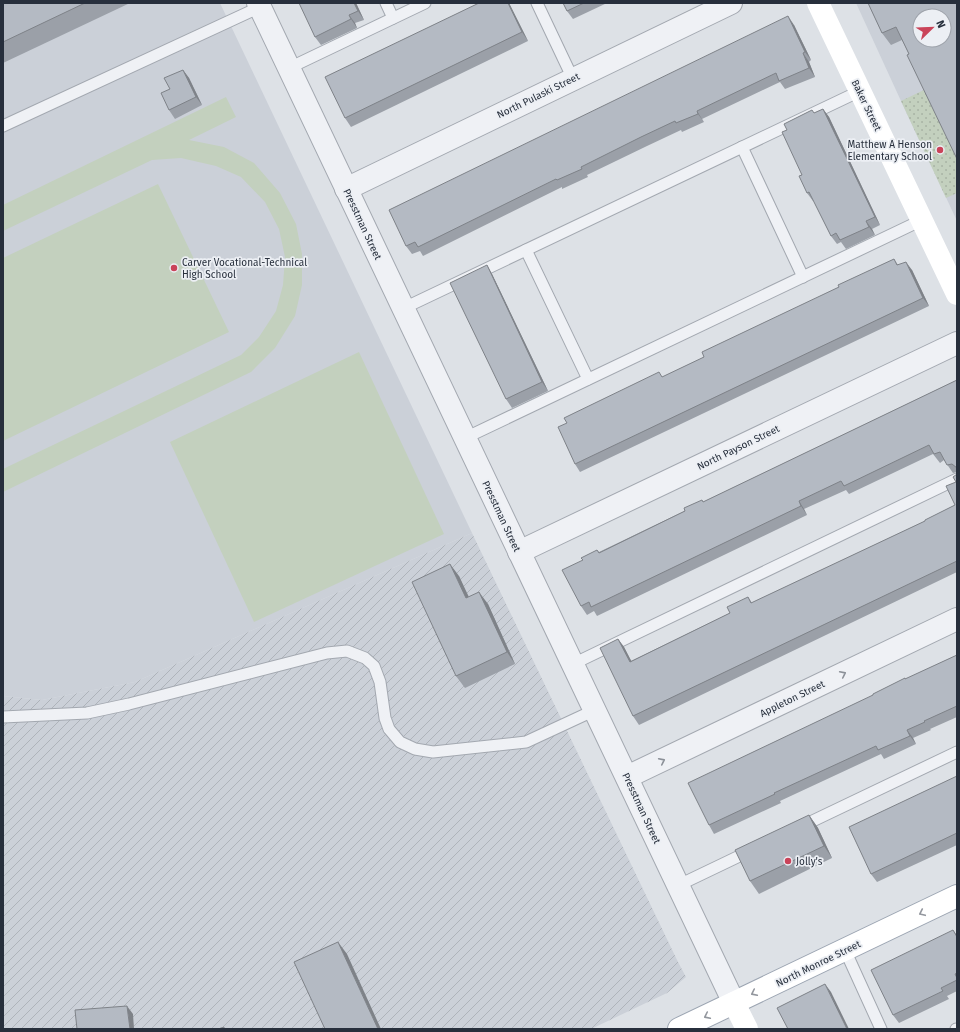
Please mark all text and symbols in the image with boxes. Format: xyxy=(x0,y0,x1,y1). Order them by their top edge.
north arrow xyxy=(912,8,952,48)
text: N xyxy=(933,18,948,30)
street label: North Pulaski Street xyxy=(495,70,582,121)
street label: Baker Street xyxy=(849,78,884,133)
place label: Matthew A Henson Elementary School xyxy=(847,139,932,163)
marker: Matthew A Henson Elementary School xyxy=(935,145,945,155)
street label: Presstman Street xyxy=(340,187,384,262)
place label: Carver Vocational-Technical High School xyxy=(182,257,307,281)
marker: Carver Vocational-Technical High School xyxy=(169,263,179,273)
street label: North Payson Street xyxy=(695,423,782,473)
street label: Presstman Street xyxy=(479,479,523,554)
one-way arrow xyxy=(838,671,846,679)
street label: Appleton Street xyxy=(758,678,827,720)
one-way arrow xyxy=(658,758,666,765)
street label: Presstman Street xyxy=(619,771,663,846)
marker: Jolly’s xyxy=(783,856,793,866)
place label: Jolly’s xyxy=(796,856,823,868)
one-way arrow xyxy=(918,908,926,916)
street label: North Monroe Street xyxy=(774,938,863,990)
one-way arrow xyxy=(751,988,758,996)
one-way arrow xyxy=(704,1011,711,1019)

